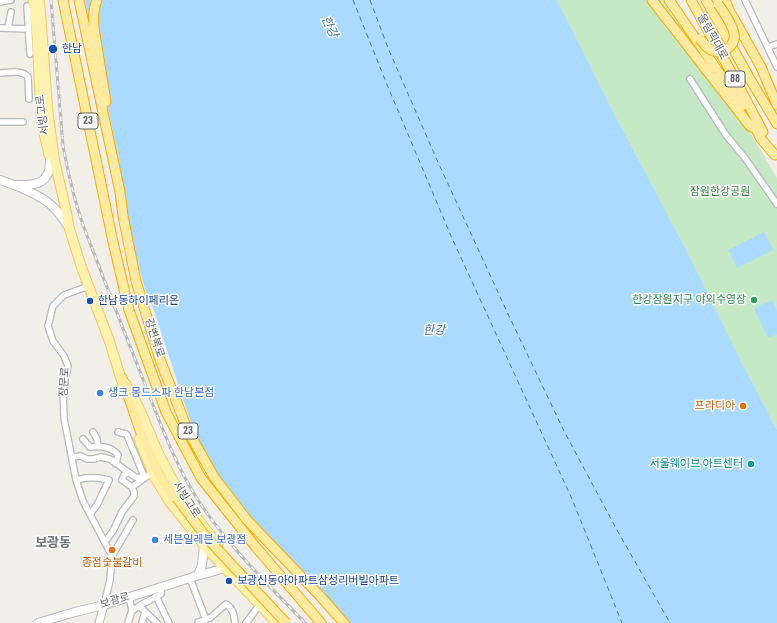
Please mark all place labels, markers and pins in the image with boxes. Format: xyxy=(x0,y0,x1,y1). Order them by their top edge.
place label: 한남 xyxy=(62,42,82,56)
marker: 한남 xyxy=(47,43,59,55)
place label: 한강잠원지구 야외수영장 xyxy=(632,293,746,307)
place label: 한남동하이페리온 xyxy=(98,294,179,308)
marker: 한강잠원지구 야외수영장 xyxy=(749,295,759,305)
marker: 한남동하이페리온 xyxy=(85,296,95,306)
place label: 생크 몽드스파 한남본점 xyxy=(108,386,214,400)
marker: 생크 몽드스파 한남본점 xyxy=(95,388,105,398)
place label: 프라디아 xyxy=(695,399,735,413)
marker: 프라디아 xyxy=(738,401,748,411)
place label: 서울웨이브 아트센터 xyxy=(649,457,743,471)
marker: 서울웨이브 아트센터 xyxy=(746,459,756,469)
place label: 세븐일레븐 보광점 xyxy=(163,533,246,547)
marker: 세븐일레븐 보광점 xyxy=(150,535,160,545)
marker: 종점숯불갈비 xyxy=(107,545,117,555)
place label: 종점숯불갈비 xyxy=(82,556,142,570)
place label: 보광신동아아파트삼성리버빌아파트 xyxy=(237,574,399,588)
marker: 보광신동아아파트삼성리버빌아파트 xyxy=(224,576,234,586)

